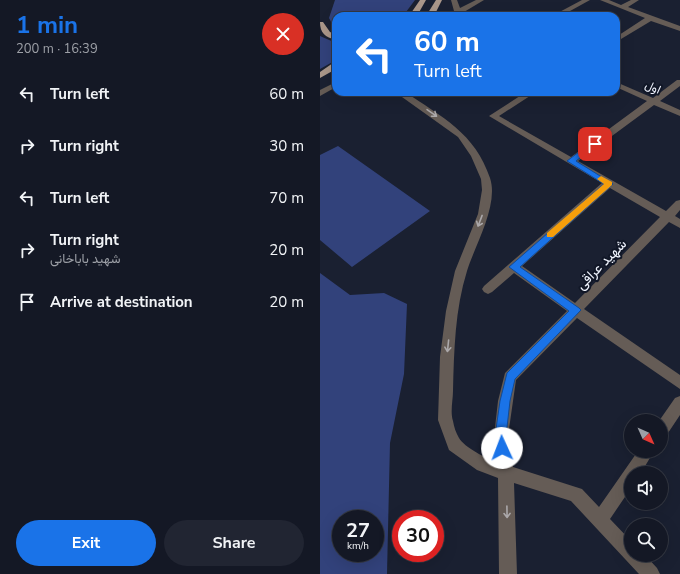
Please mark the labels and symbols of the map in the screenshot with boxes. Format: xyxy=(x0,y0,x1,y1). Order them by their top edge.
street label: اول xyxy=(642,76,664,98)
one-way arrow xyxy=(426,109,437,117)
pin xyxy=(578,127,612,161)
one-way arrow xyxy=(476,214,484,226)
street label: شهید عراقی xyxy=(572,235,631,294)
one-way arrow xyxy=(444,339,452,352)
north arrow xyxy=(624,414,668,458)
position arrow xyxy=(481,427,523,469)
one-way arrow xyxy=(503,505,511,518)
speed limit sign: 30 xyxy=(392,510,444,562)

